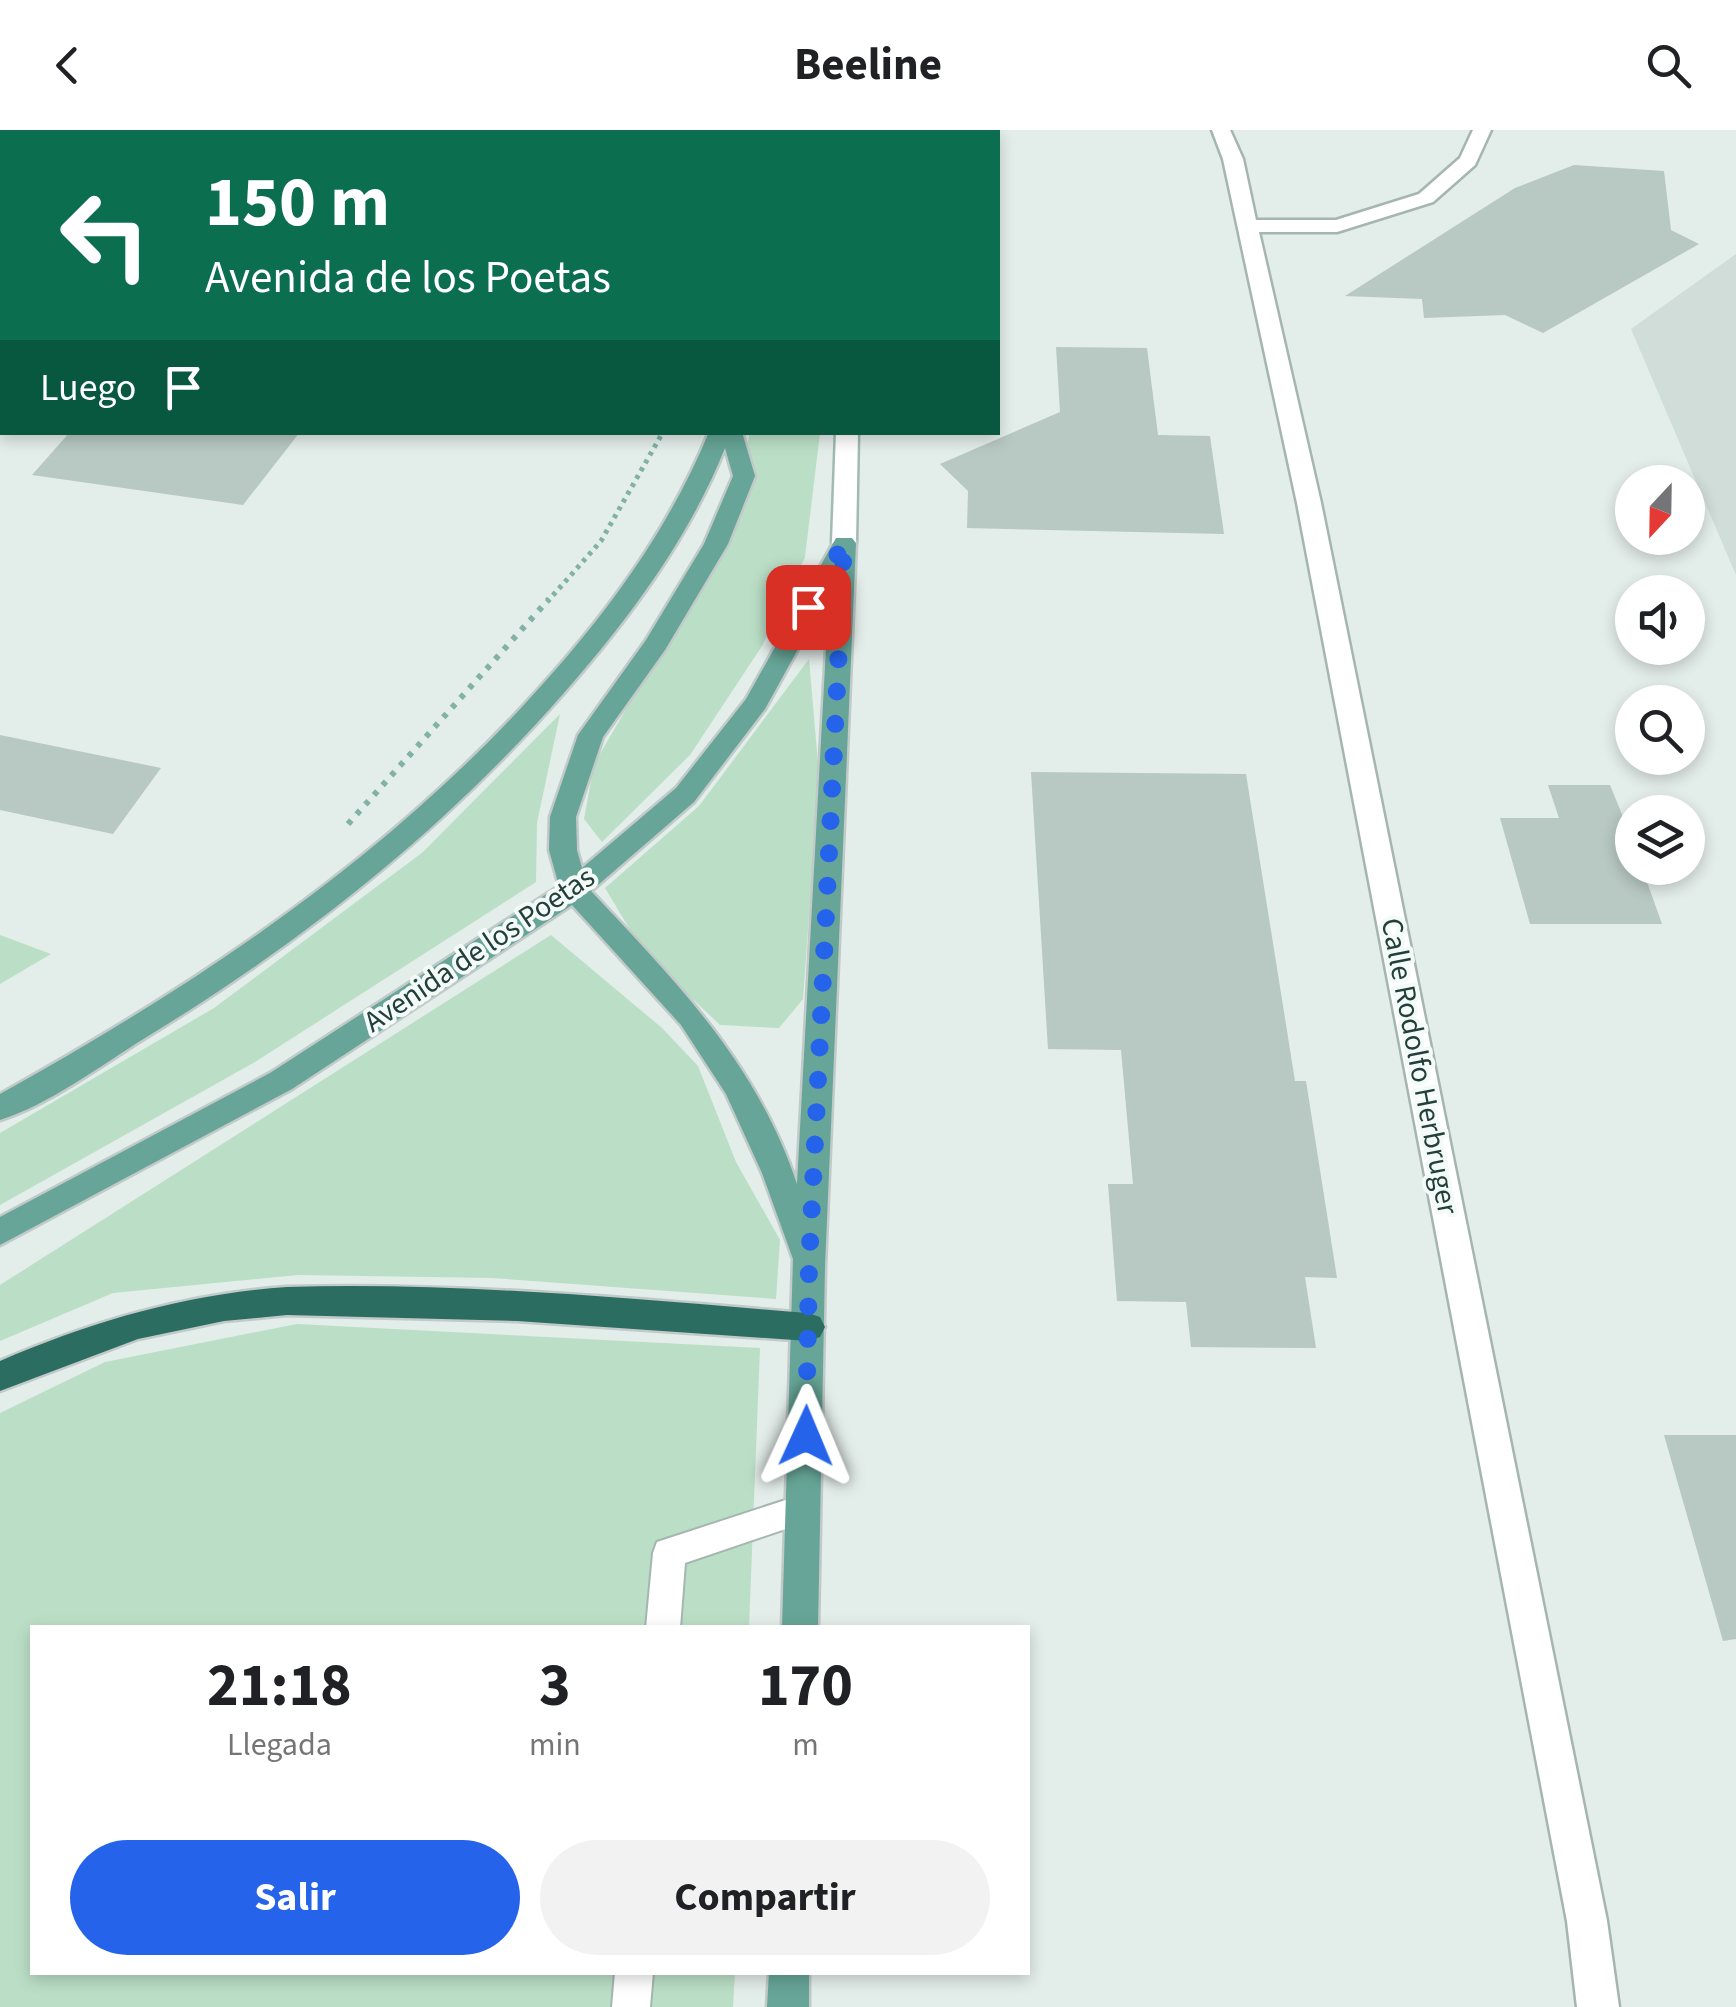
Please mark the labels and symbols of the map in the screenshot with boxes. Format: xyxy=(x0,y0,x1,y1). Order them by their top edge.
north arrow xyxy=(1615,465,1705,555)
pin xyxy=(766,565,851,650)
street label: Avenida de los Poetas xyxy=(355,856,603,1043)
street label: Calle Rodolfo Herbruger xyxy=(1370,914,1469,1218)
position arrow xyxy=(754,1384,858,1488)

